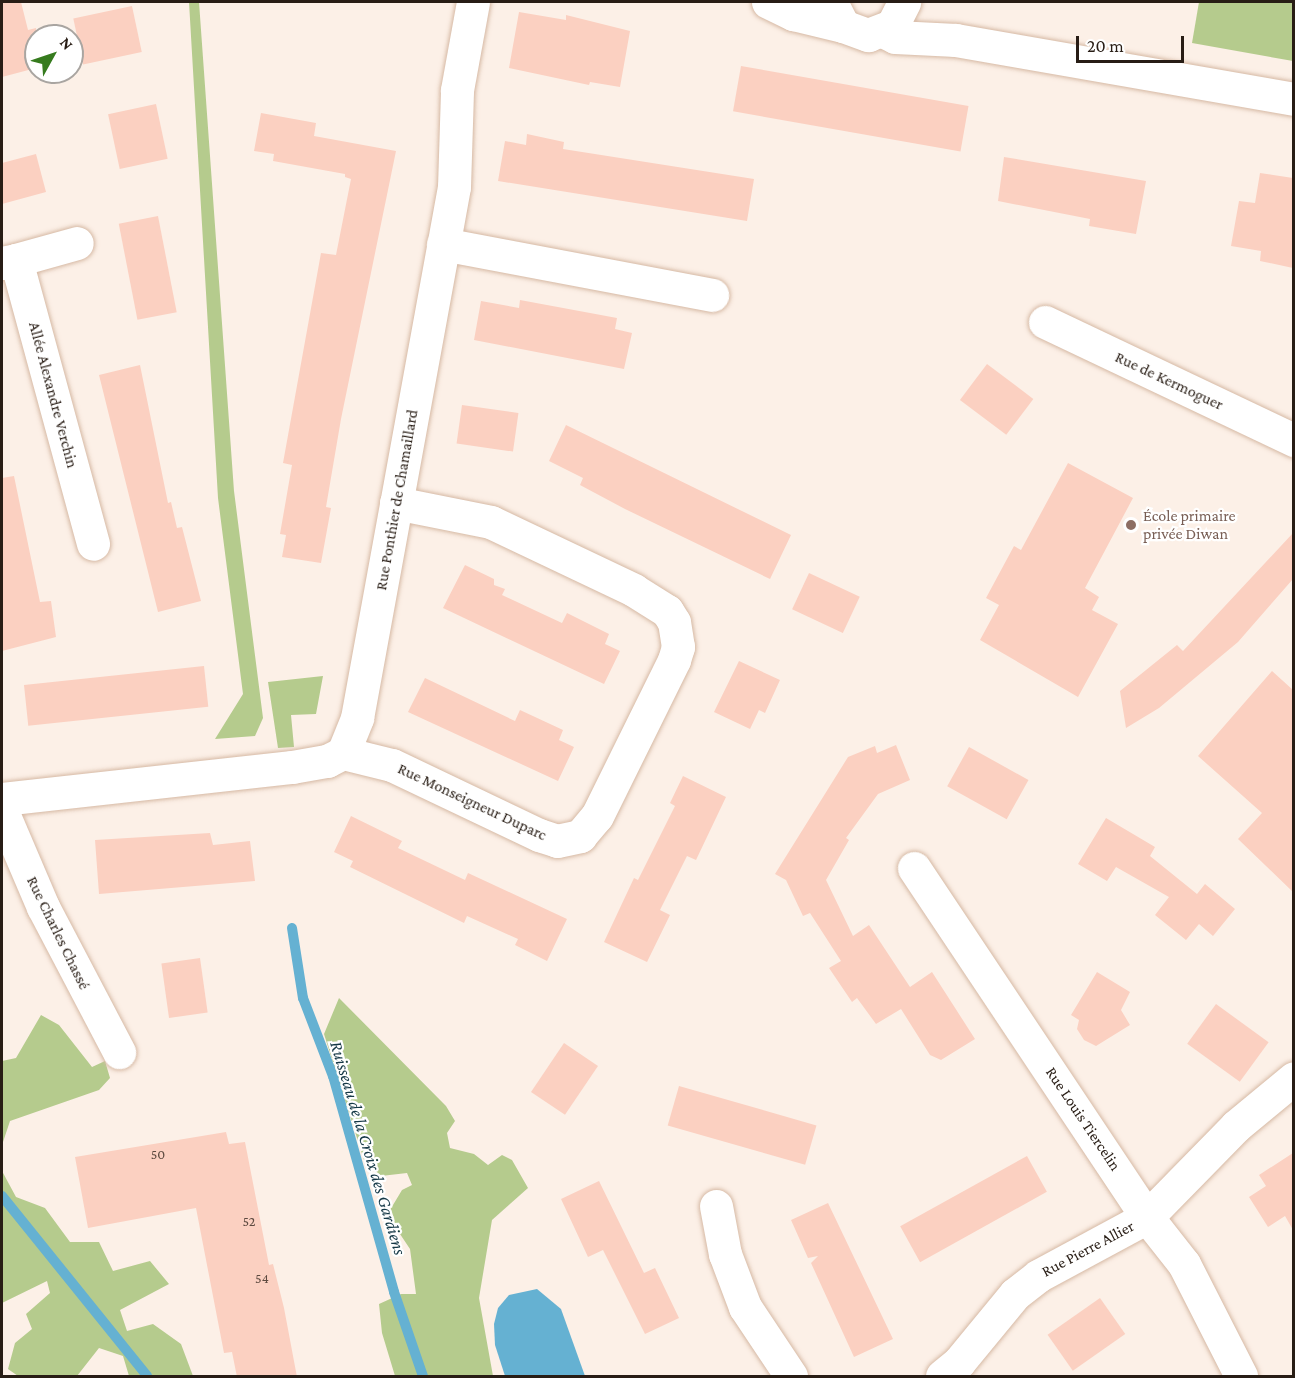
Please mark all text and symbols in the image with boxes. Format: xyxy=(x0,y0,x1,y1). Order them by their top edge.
north arrow xyxy=(24,24,84,84)
scale bar xyxy=(1079,24,1187,62)
text: N xyxy=(57,34,77,53)
text: 20 m xyxy=(1087,36,1124,56)
street label: Allée Alexandre Verchin xyxy=(24,320,82,470)
street label: Rue de Kermoguer xyxy=(1112,348,1226,414)
street label: Rue Ponthier de Chamaillard xyxy=(372,408,422,592)
place label: École primaire privée Diwan xyxy=(1143,506,1236,544)
marker: École primaire privée Diwan xyxy=(1124,518,1138,532)
street label: Rue Monseigneur Duparc xyxy=(395,759,549,845)
street label: Rue Charles Chassé xyxy=(22,873,94,993)
water label: Ruisseau de la Croix des Gardiens xyxy=(325,1039,411,1257)
street label: Rue Louis Tiercelin xyxy=(1041,1064,1125,1174)
house number: 50 xyxy=(151,1146,165,1162)
house number: 52 xyxy=(243,1213,255,1229)
street label: Rue Pierre Allier xyxy=(1039,1217,1137,1281)
house number: 54 xyxy=(255,1270,269,1286)

